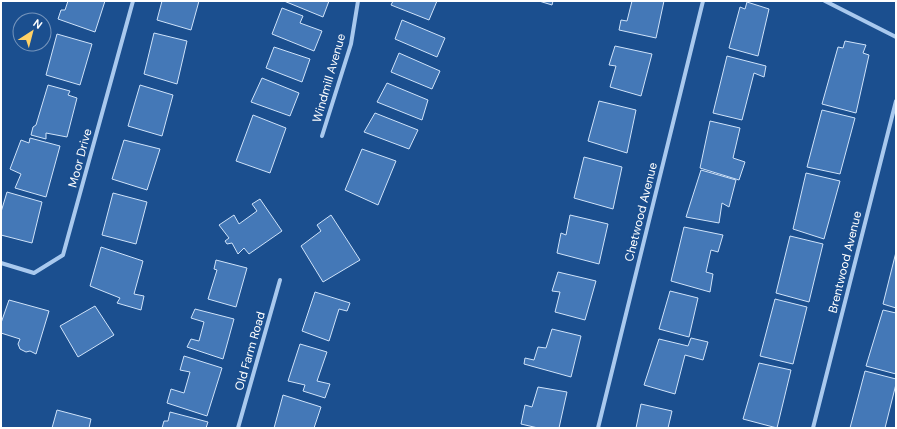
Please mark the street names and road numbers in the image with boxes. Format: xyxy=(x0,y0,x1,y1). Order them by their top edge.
street label: Windmill Avenue xyxy=(309,32,349,124)
street label: Moor Drive xyxy=(64,127,96,189)
street label: Chetwood Avenue xyxy=(621,161,661,263)
street label: Brentwood Avenue xyxy=(825,209,865,315)
street label: Old Farm Road xyxy=(231,310,269,392)

